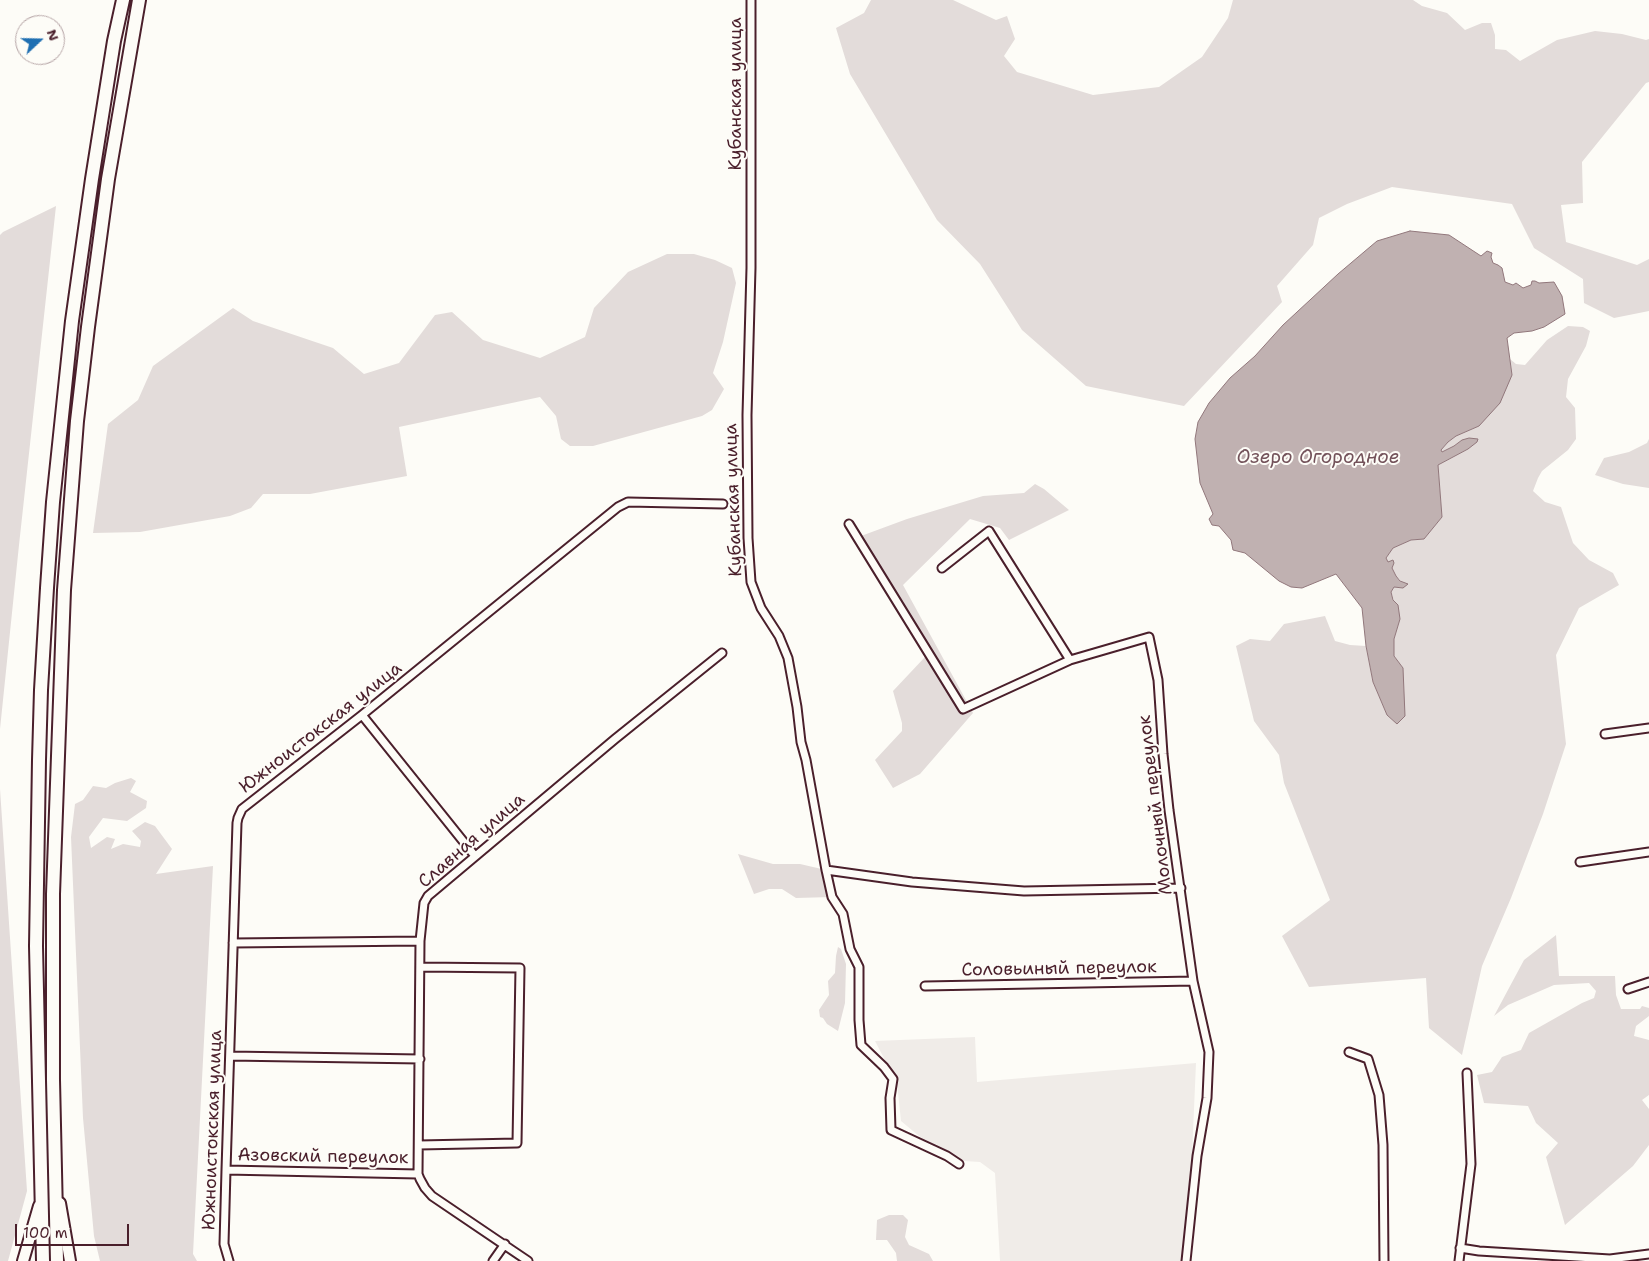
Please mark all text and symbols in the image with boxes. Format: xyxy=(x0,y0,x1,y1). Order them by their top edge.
north arrow xyxy=(15,15,65,65)
street label: Кубанская улица xyxy=(725,17,747,171)
text: N xyxy=(43,27,63,43)
street label: Кубанская улица xyxy=(721,423,747,577)
water label: Озеро Огородное xyxy=(1236,447,1400,469)
street label: Южноистокская улица xyxy=(235,658,407,798)
street label: Молочный переулок xyxy=(1134,714,1178,896)
street label: Славная улица xyxy=(414,789,530,893)
street label: Соловьиный переулок xyxy=(961,956,1157,982)
street label: Южноистокская улица xyxy=(199,1029,227,1231)
street label: Азовский переулок xyxy=(237,1145,409,1169)
scale bar xyxy=(18,1214,131,1246)
text: 100 m xyxy=(23,1223,68,1243)

